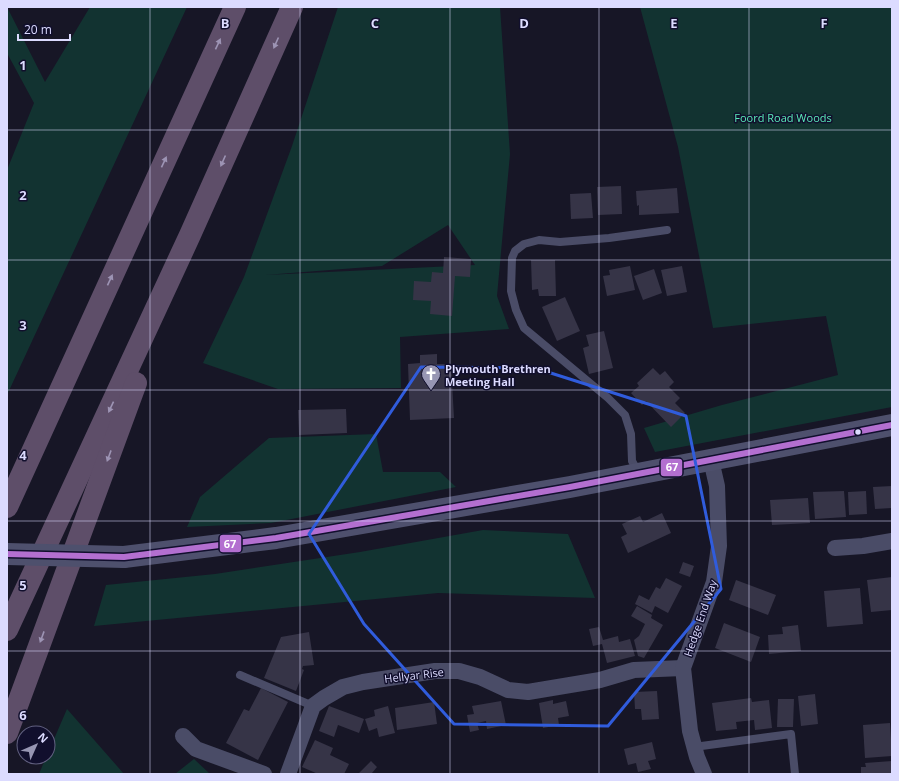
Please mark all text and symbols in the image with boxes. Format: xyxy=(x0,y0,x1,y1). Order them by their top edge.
text: B xyxy=(221,14,230,32)
text: C xyxy=(371,14,379,32)
text: D xyxy=(519,14,529,32)
text: E xyxy=(670,14,678,32)
text: F xyxy=(820,14,828,32)
scale bar xyxy=(18,16,70,42)
text: 20 m xyxy=(24,21,52,38)
one-way arrow xyxy=(273,37,279,48)
one-way arrow xyxy=(215,38,221,49)
text: 1 xyxy=(19,56,27,74)
park label: Foord Road Woods xyxy=(734,110,832,125)
one-way arrow xyxy=(161,156,167,168)
one-way arrow xyxy=(220,156,226,167)
text: 2 xyxy=(19,186,27,204)
one-way arrow xyxy=(107,275,113,286)
text: 3 xyxy=(19,316,27,334)
place label: Plymouth Brethren Meeting Hall xyxy=(445,361,551,389)
church icon: Plymouth Brethren Meeting Hall xyxy=(420,363,442,391)
one-way arrow xyxy=(108,401,114,412)
unlabelled marker xyxy=(853,427,863,437)
text: 4 xyxy=(19,446,27,464)
one-way arrow xyxy=(106,450,112,462)
line badge: 67 xyxy=(660,458,683,477)
text: 67 xyxy=(666,459,678,474)
line badge: 67 xyxy=(219,534,242,553)
text: 67 xyxy=(224,536,236,551)
text: 5 xyxy=(19,576,27,594)
street label: Hedge End Way xyxy=(680,577,720,658)
one-way arrow xyxy=(39,631,45,643)
street label: Hellyar Rise xyxy=(383,664,445,686)
text: 6 xyxy=(19,706,27,724)
north arrow xyxy=(16,725,56,765)
text: N xyxy=(35,729,52,746)

